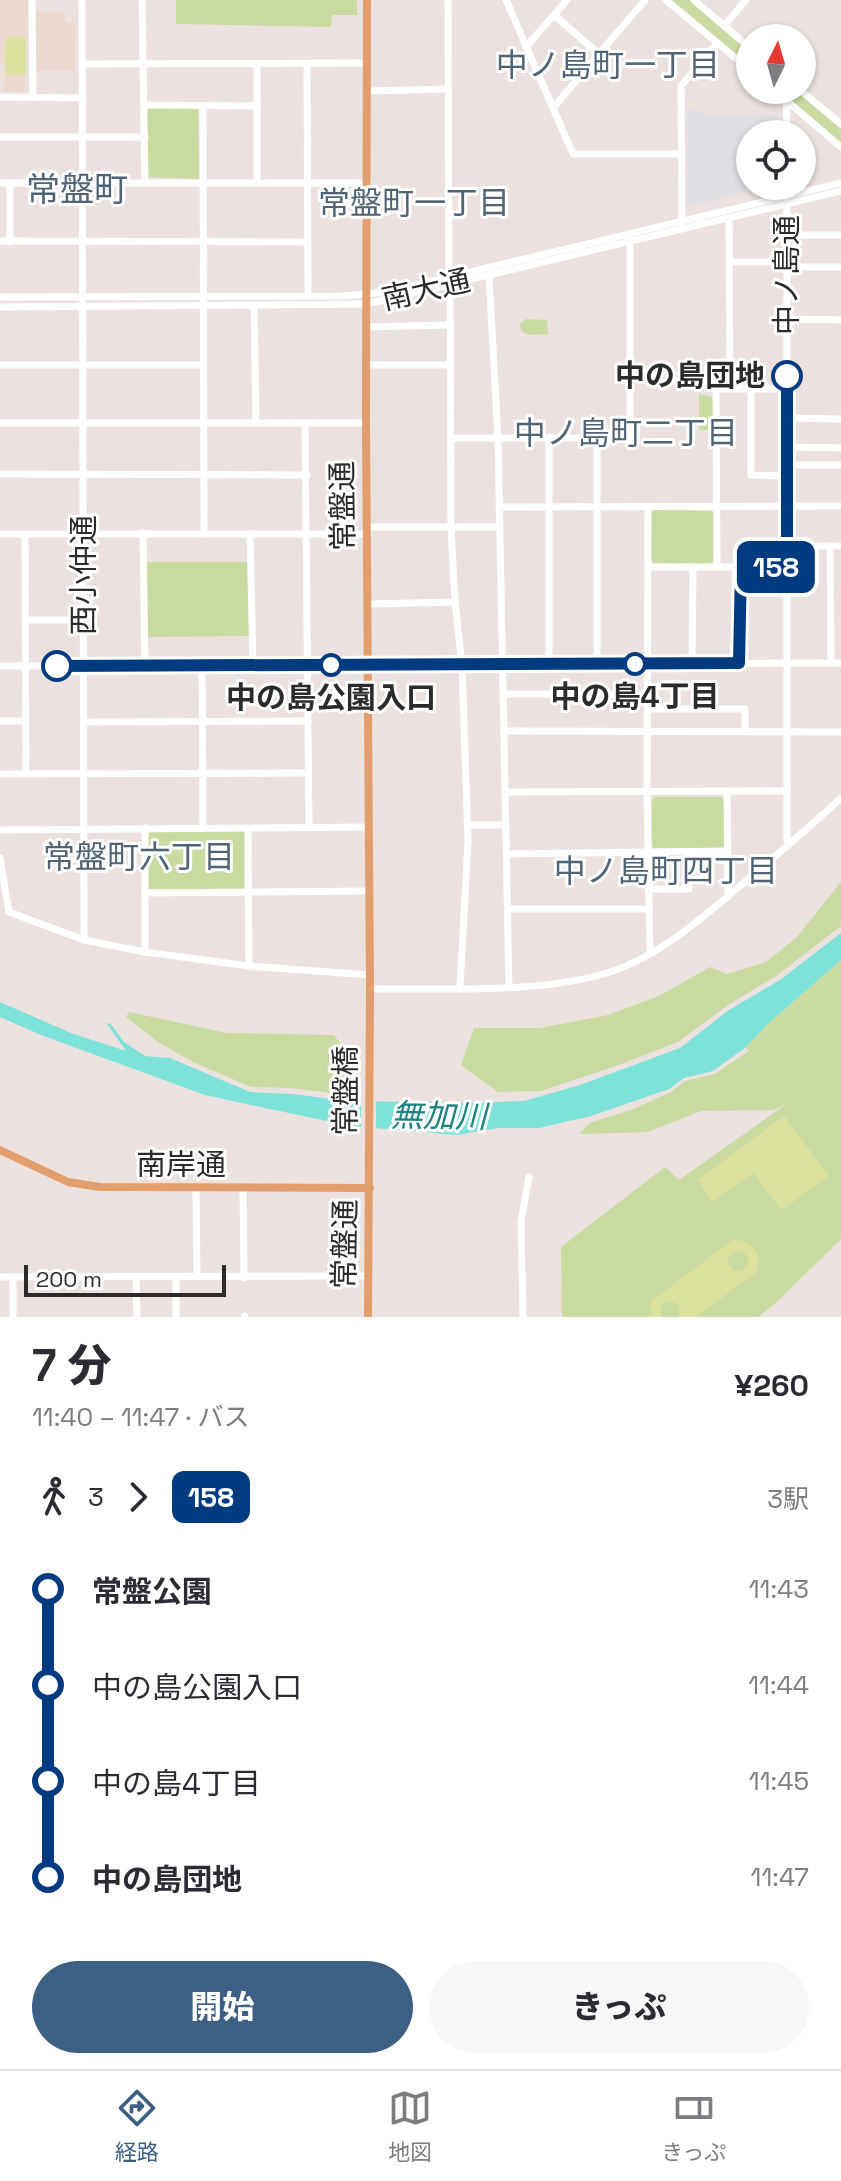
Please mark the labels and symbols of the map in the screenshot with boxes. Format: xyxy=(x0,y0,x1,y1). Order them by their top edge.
north arrow xyxy=(736,24,816,104)
district label: 中ノ島町一丁目 xyxy=(496,45,720,85)
district label: 常盤町 xyxy=(26,168,128,211)
district label: 常盤町一丁目 xyxy=(318,183,510,223)
street label: 中ノ島通 xyxy=(767,215,806,335)
street label: 南大通 xyxy=(378,260,474,319)
place label: 中の島団地 xyxy=(615,356,765,395)
marker: 中の島団地 xyxy=(772,361,802,391)
district label: 中ノ島町二丁目 xyxy=(514,413,738,453)
street label: 常盤通 xyxy=(322,461,363,551)
street label: 西小仲通 xyxy=(64,515,103,635)
line badge: 158 xyxy=(730,541,822,593)
unlabelled marker xyxy=(42,651,72,681)
marker: 中の島4丁目 xyxy=(624,653,646,675)
marker: 中の島公園入口 xyxy=(320,654,342,676)
place label: 中の島4丁目 xyxy=(550,677,720,716)
place label: 中の島公園入口 xyxy=(226,678,436,717)
district label: 常盤町六丁目 xyxy=(43,837,235,877)
district label: 中ノ島町四丁目 xyxy=(554,851,778,891)
street label: 常盤橋 xyxy=(326,1046,365,1136)
water label: 無加川 xyxy=(391,1095,490,1137)
street label: 南岸通 xyxy=(136,1145,226,1184)
street label: 常盤通 xyxy=(324,1199,365,1289)
scale bar xyxy=(24,1261,226,1297)

